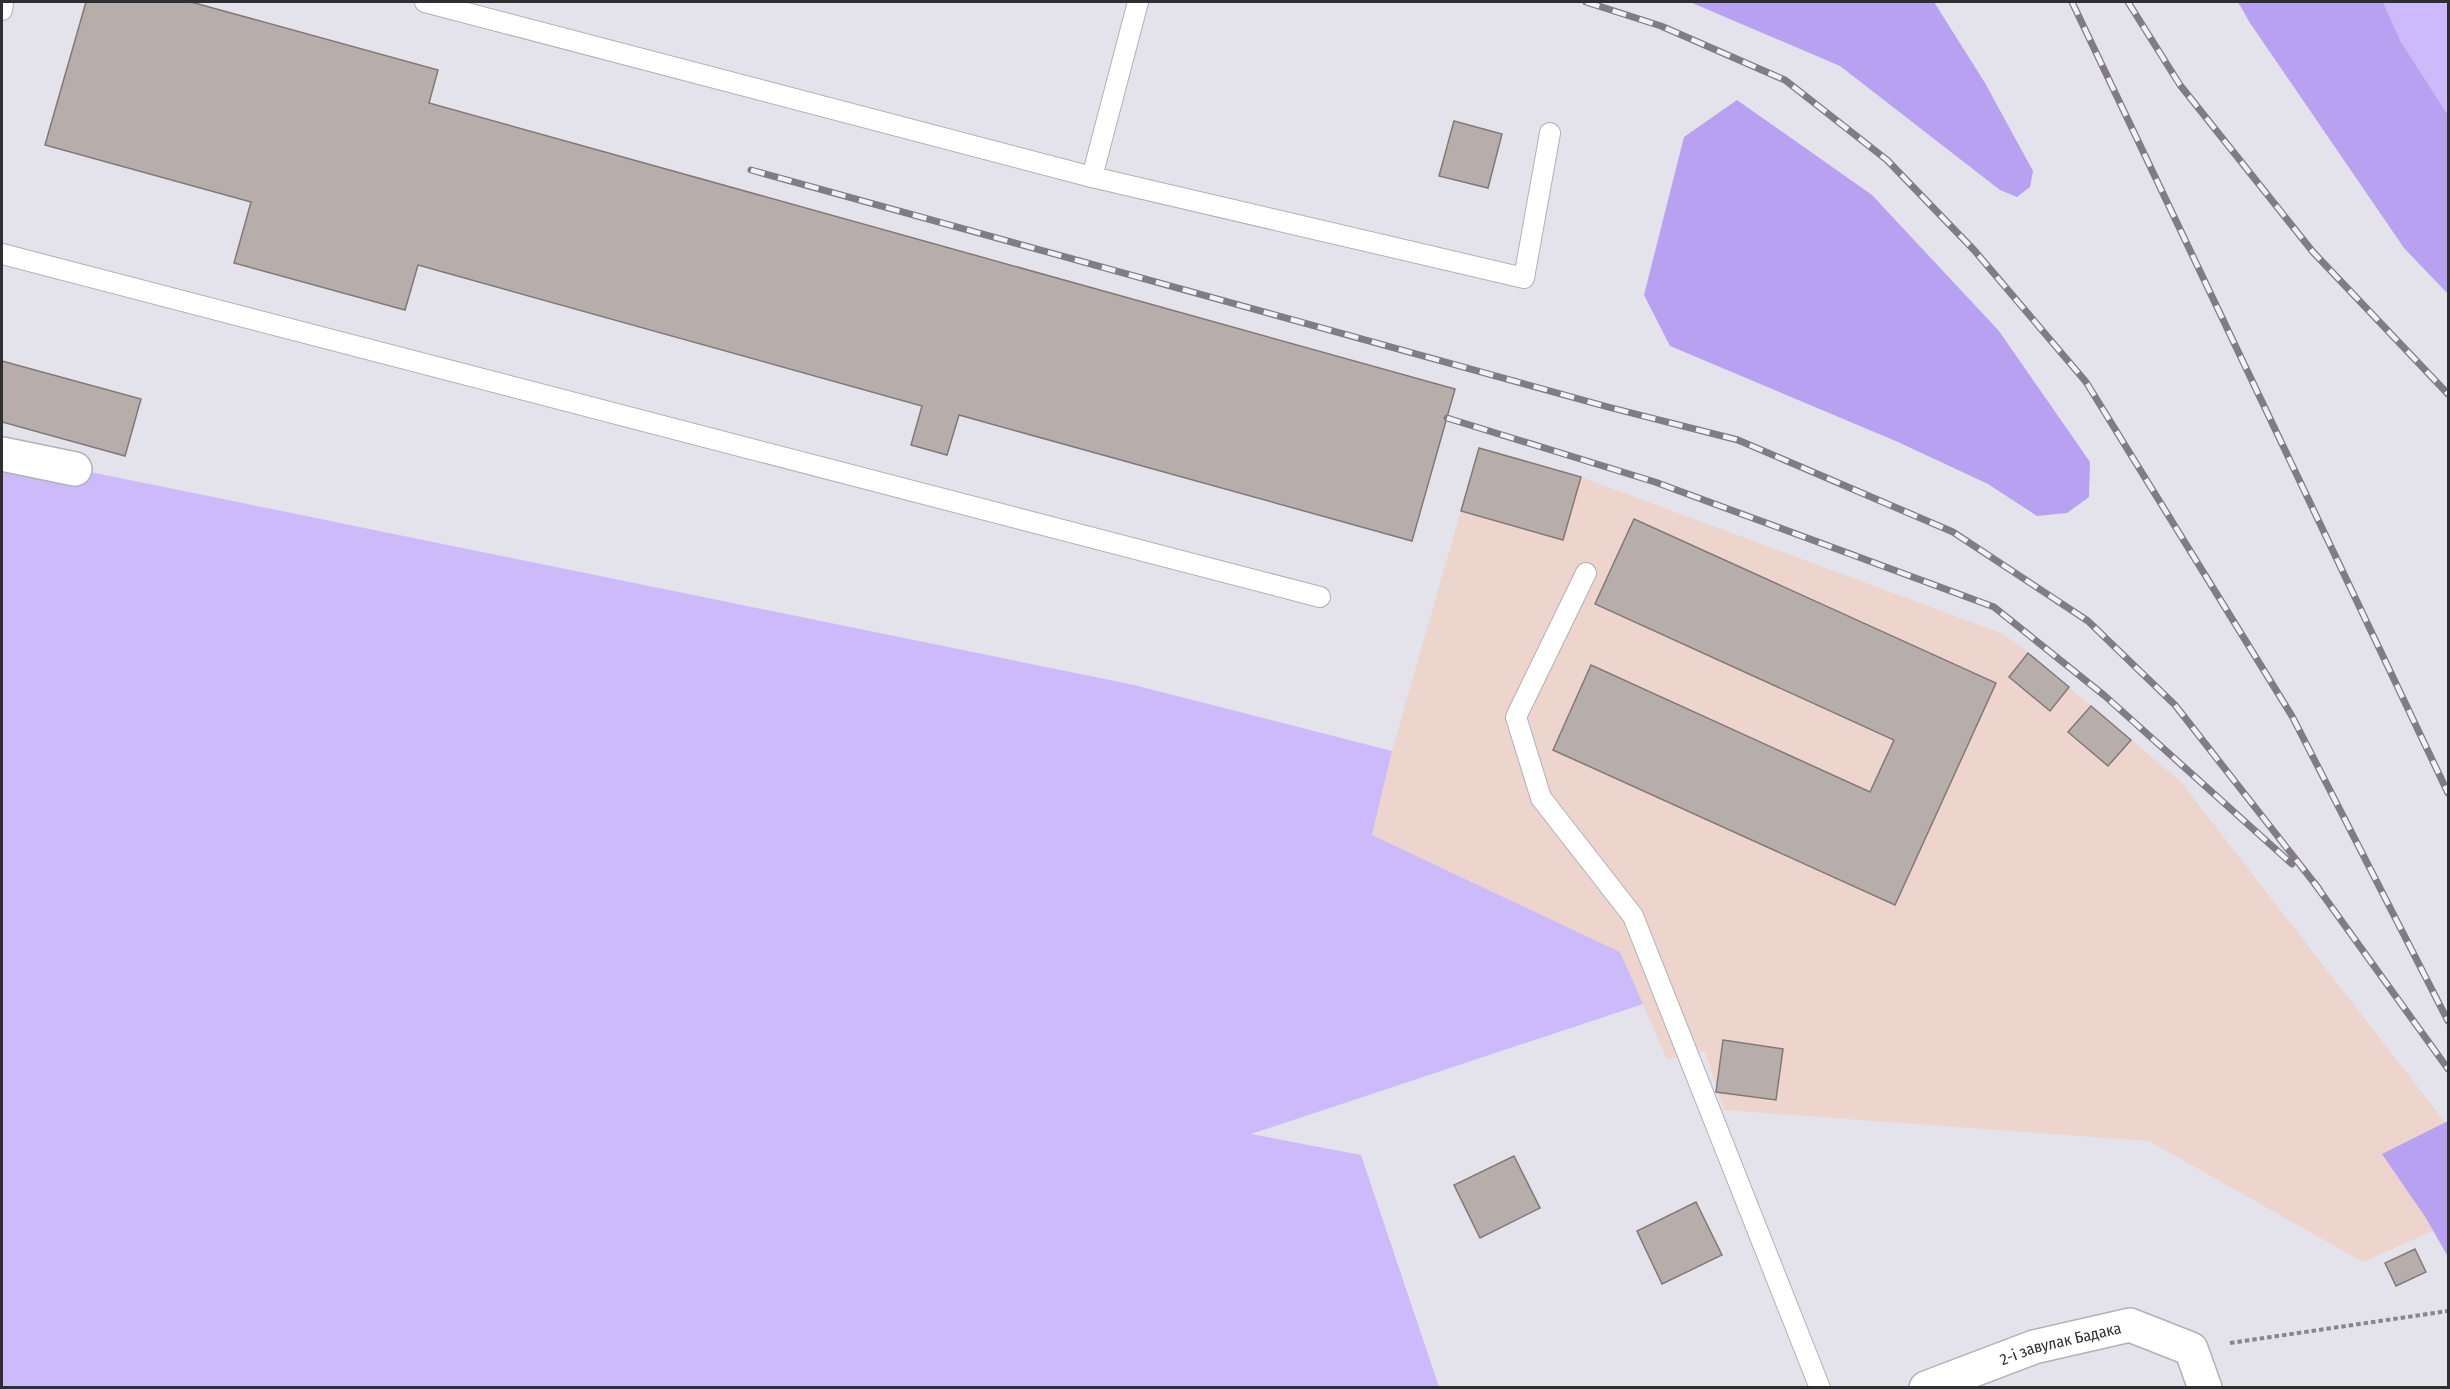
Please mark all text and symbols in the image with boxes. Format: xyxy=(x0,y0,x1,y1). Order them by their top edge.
street label: 2-і завулак Бадака xyxy=(1997,1318,2123,1369)

